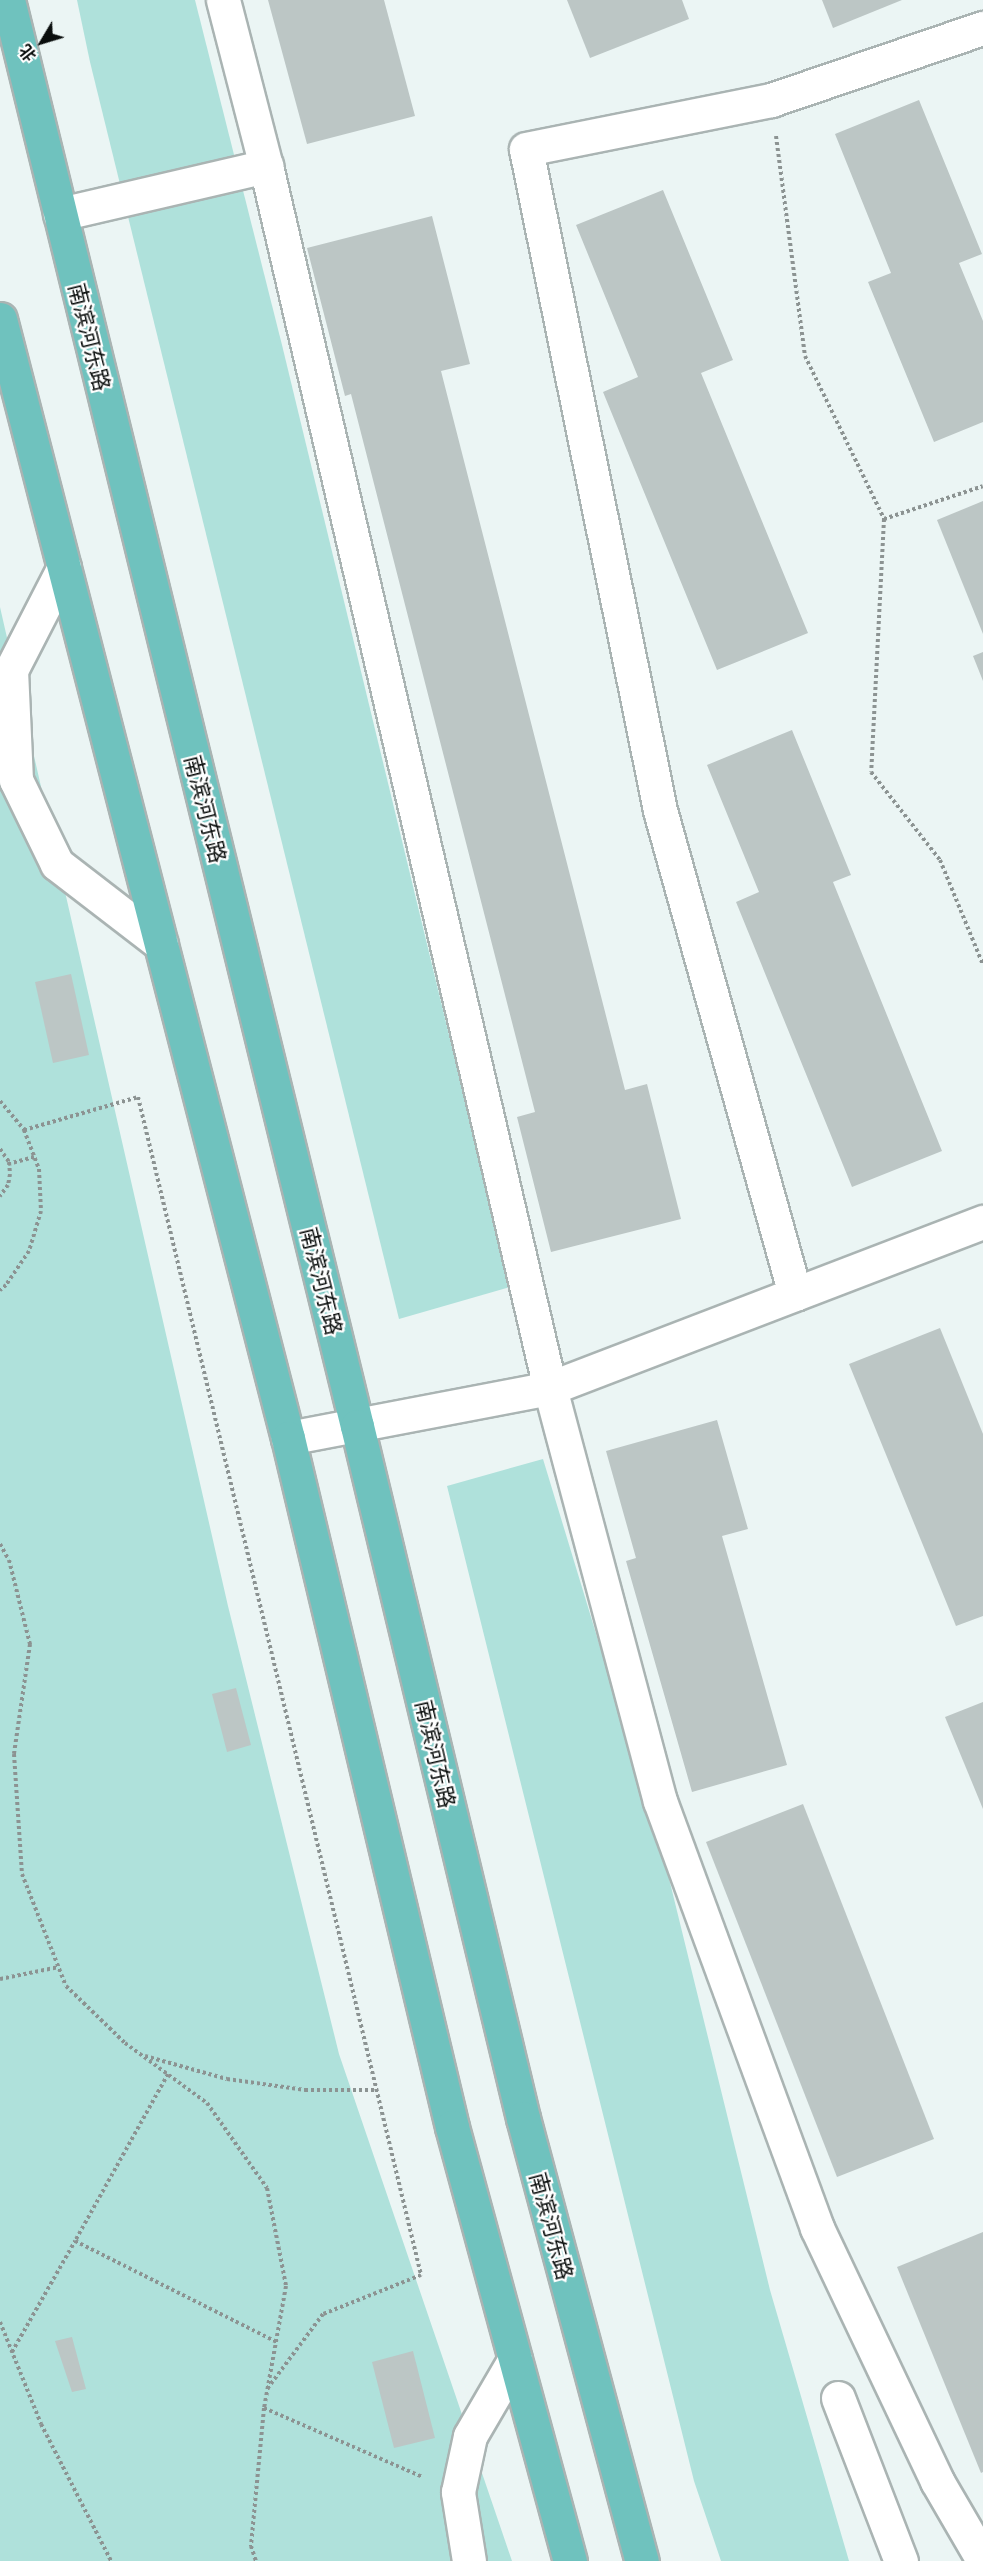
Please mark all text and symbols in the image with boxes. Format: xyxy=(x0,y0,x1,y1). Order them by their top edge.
north arrow xyxy=(12,12,72,72)
text: 北 xyxy=(15,41,40,66)
street label: 南滨河东路 xyxy=(64,280,116,394)
street label: 南滨河东路 xyxy=(180,752,232,866)
street label: 南滨河东路 xyxy=(296,1224,348,1338)
street label: 南滨河东路 xyxy=(411,1697,461,1811)
street label: 南滨河东路 xyxy=(525,2169,579,2283)

